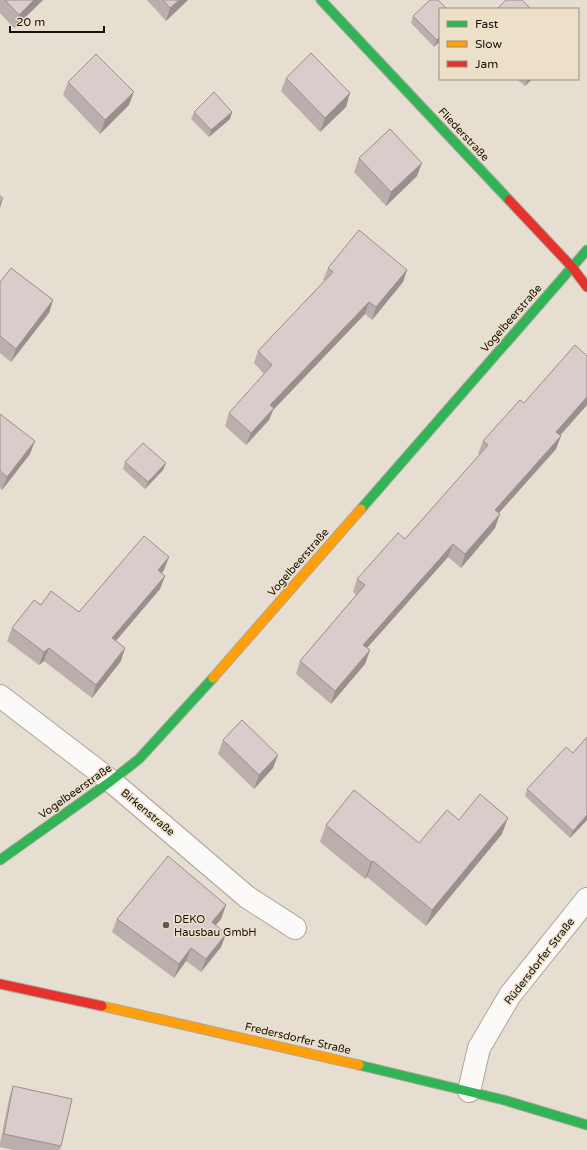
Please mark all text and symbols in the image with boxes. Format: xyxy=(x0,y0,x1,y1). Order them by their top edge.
scale bar xyxy=(10,8,104,34)
legend xyxy=(439,8,579,80)
text: 20 m xyxy=(16,15,45,29)
text: Fast xyxy=(475,17,499,31)
text: Slow xyxy=(475,37,502,51)
text: Jam xyxy=(475,57,498,71)
street label: Fliederstraße xyxy=(436,105,492,164)
street label: Vogelbeerstraße xyxy=(478,282,544,355)
street label: Vogelbeerstraße xyxy=(265,526,331,599)
street label: Vogelbeerstraße xyxy=(36,761,114,821)
street label: Birkenstraße xyxy=(118,786,177,839)
place label: DEKO Hausbau GmbH xyxy=(174,913,257,939)
street label: Rüdersdorfer Straße xyxy=(502,915,577,1007)
marker: DEKO Hausbau GmbH xyxy=(161,920,171,930)
street label: Fredersdorfer Straße xyxy=(244,1020,352,1057)

